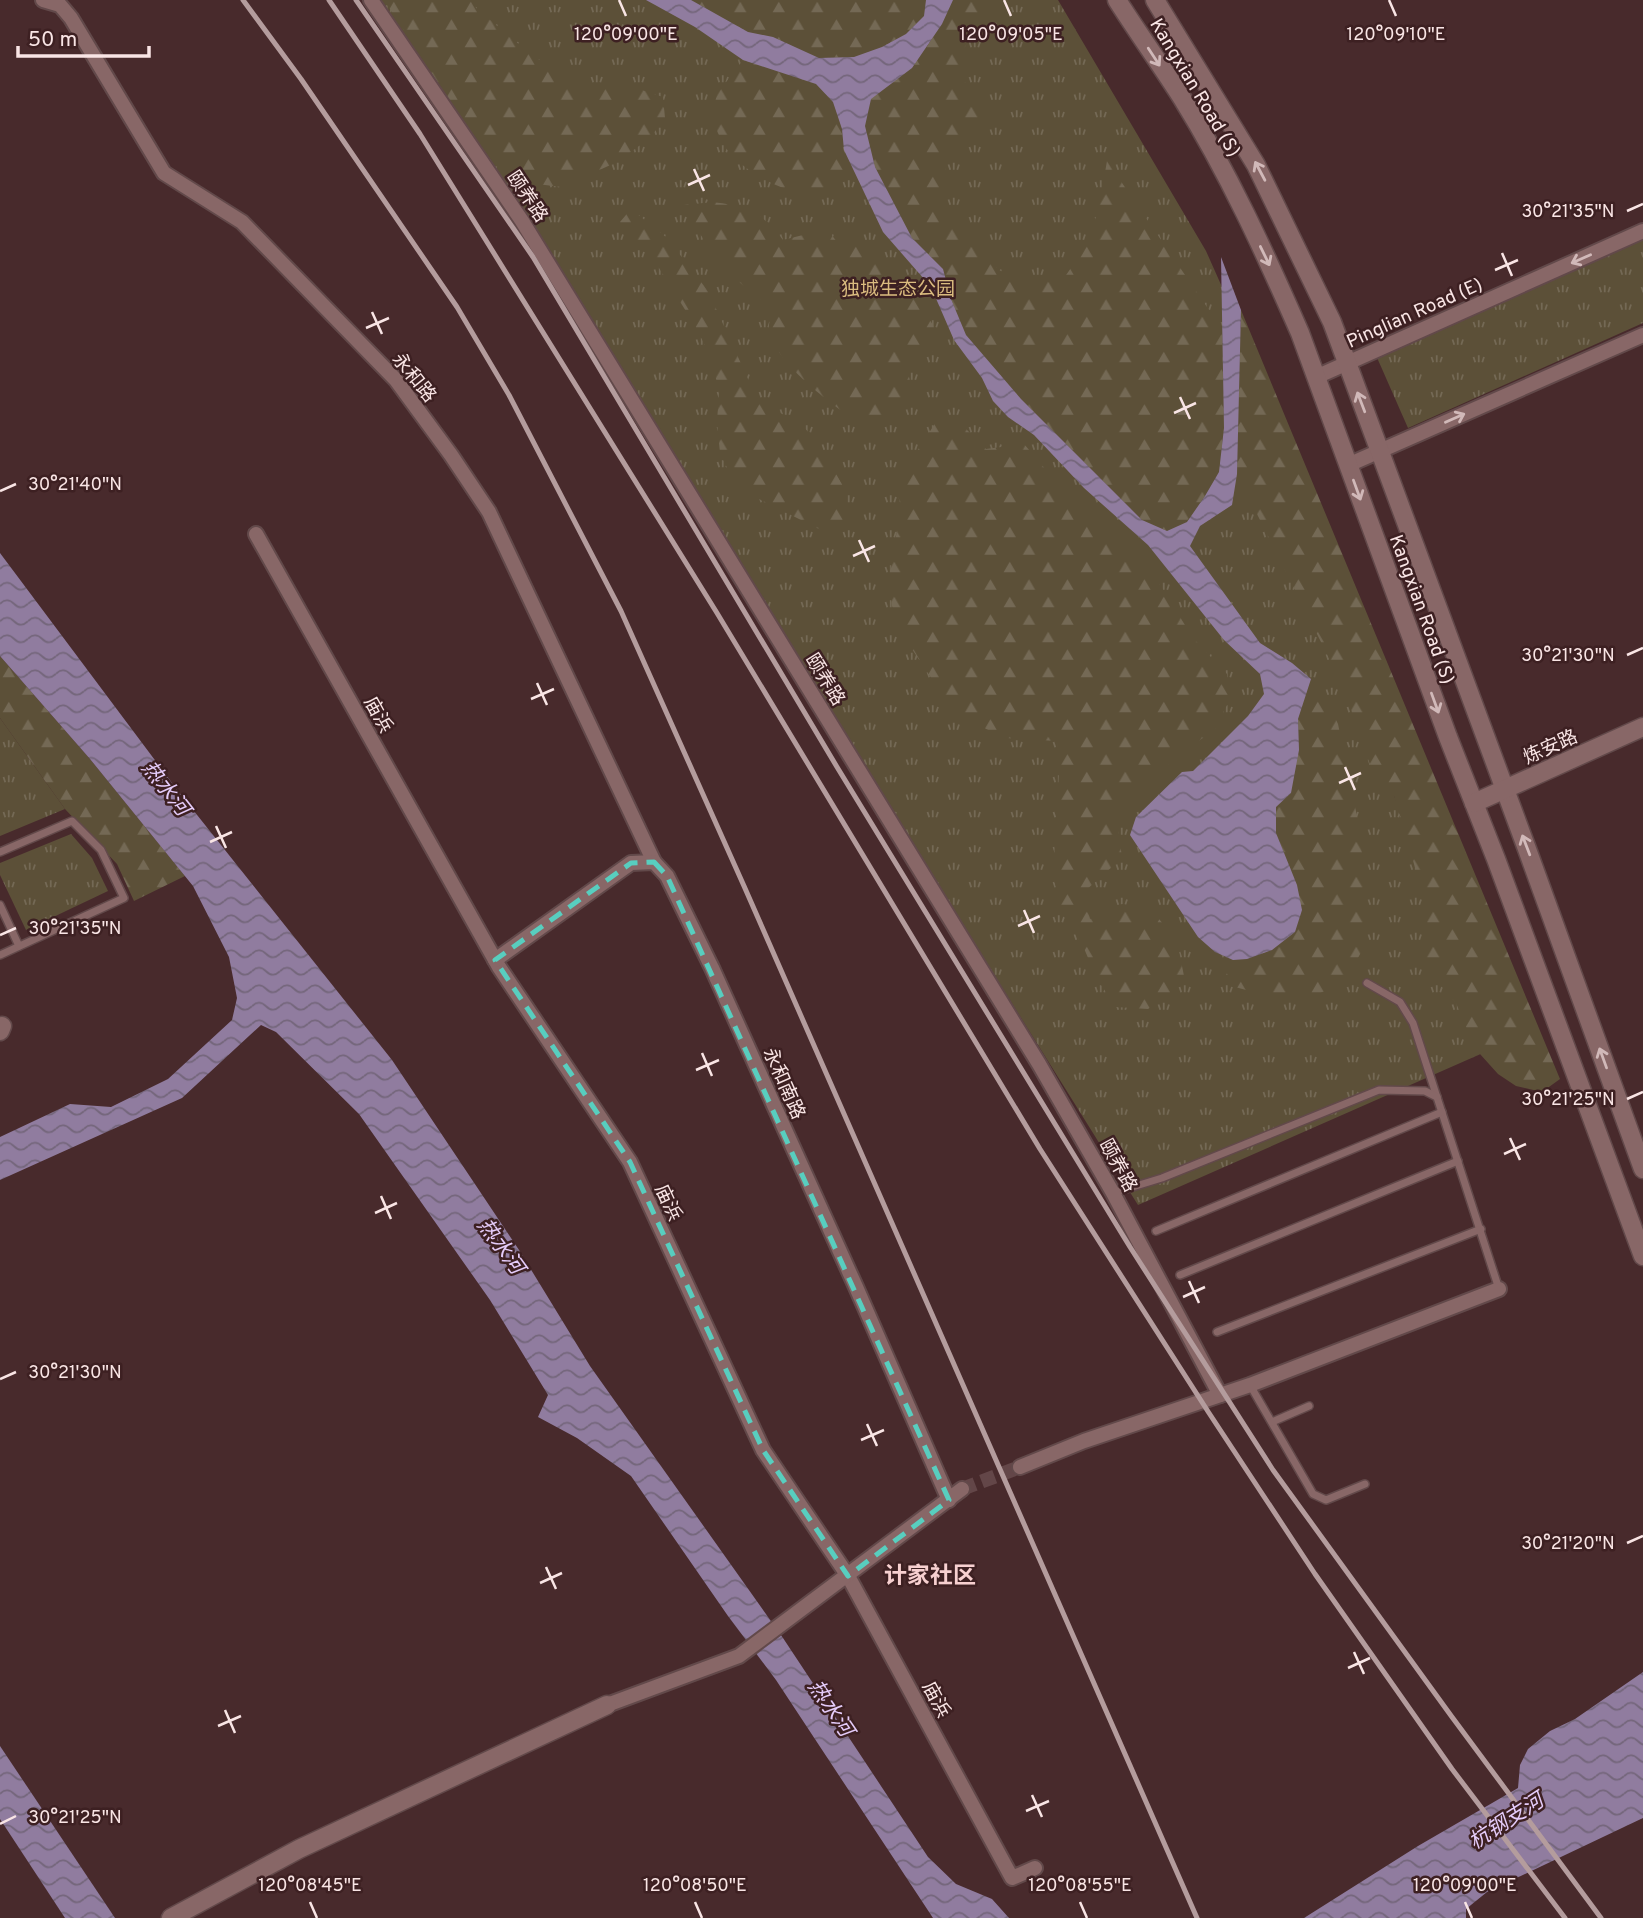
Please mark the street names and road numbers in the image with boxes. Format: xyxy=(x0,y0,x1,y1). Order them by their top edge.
street label: Kangxian Road (S) xyxy=(1144,14,1245,162)
street label: 颐养路 xyxy=(500,167,552,227)
street label: Pinglian Road (E) xyxy=(1343,273,1487,355)
street label: 永和路 xyxy=(386,349,441,408)
street label: Kangxian Road (S) xyxy=(1383,532,1459,688)
street label: 颐养路 xyxy=(799,650,850,711)
street label: 庙浜 xyxy=(358,693,397,737)
street label: 炼安路 xyxy=(1520,725,1582,770)
street label: 永和南路 xyxy=(757,1044,810,1123)
street label: 颐养路 xyxy=(1093,1135,1142,1197)
street label: 庙浜 xyxy=(648,1181,686,1225)
street label: 庙浜 xyxy=(916,1678,955,1722)

